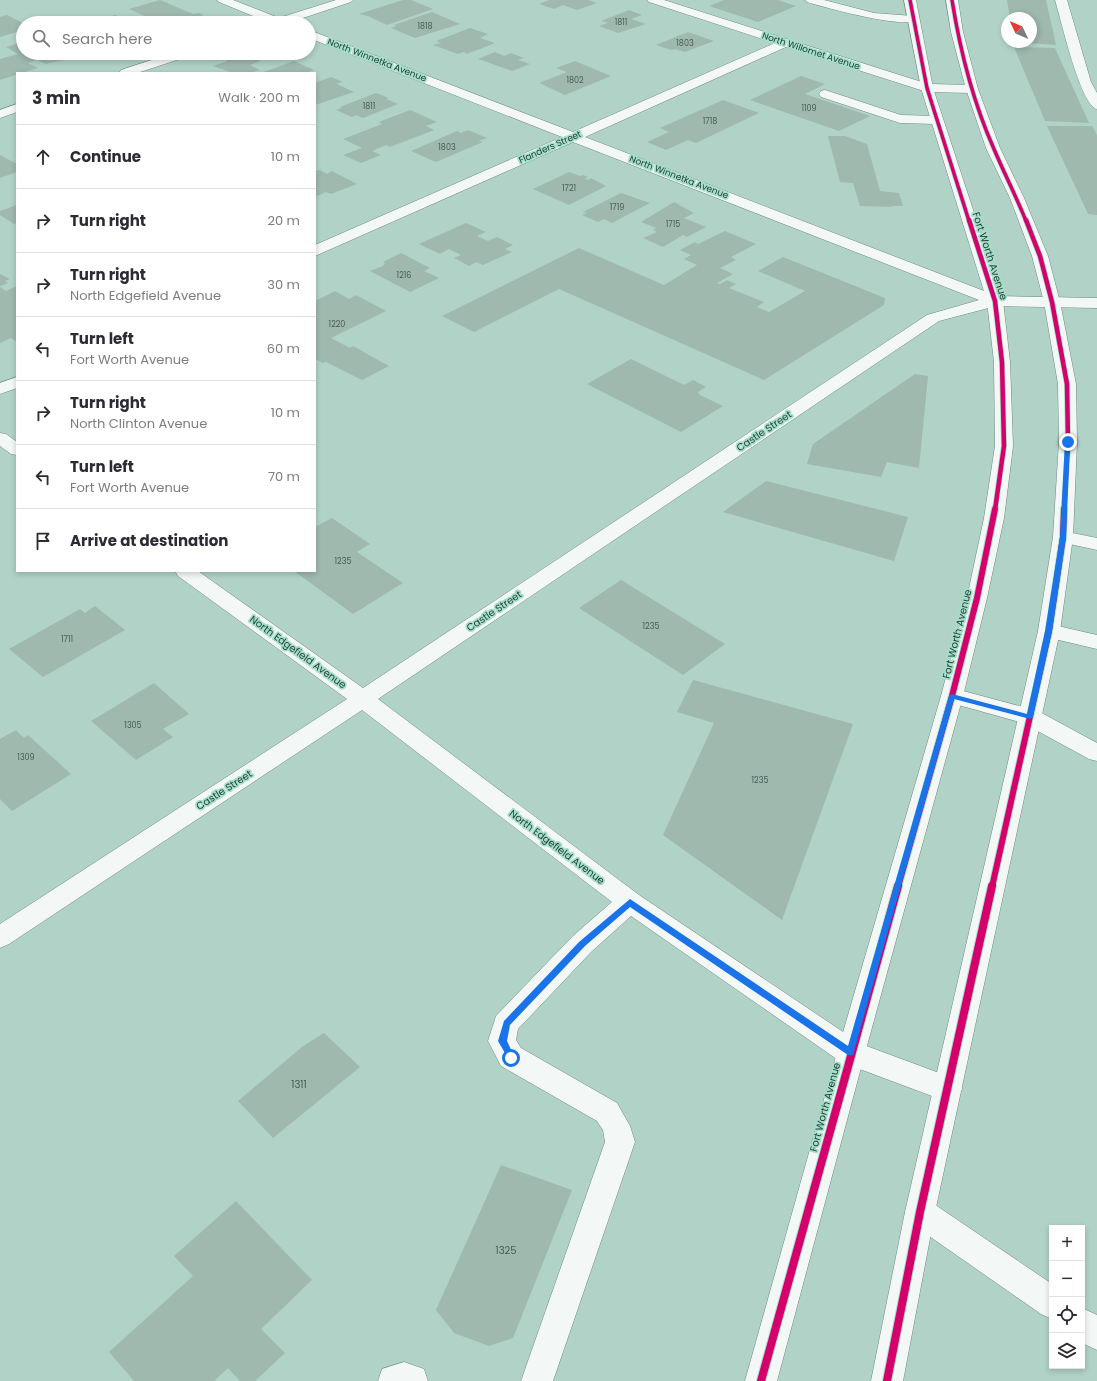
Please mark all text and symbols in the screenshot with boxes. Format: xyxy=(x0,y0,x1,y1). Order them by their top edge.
north arrow xyxy=(1001,12,1037,48)
search box xyxy=(16,16,316,60)
house number: 1811 xyxy=(615,17,627,28)
house number: 1818 xyxy=(417,21,433,32)
icon: search xyxy=(30,27,52,49)
text: Search here xyxy=(62,28,152,49)
street label: North Willomet Avenue xyxy=(760,29,862,73)
street label: North Winnetka Avenue xyxy=(326,36,429,85)
house number: 1803 xyxy=(676,38,694,49)
house number: 1802 xyxy=(566,75,584,86)
text: 3 min xyxy=(32,86,80,110)
text: Walk · 200 m xyxy=(218,88,300,107)
house number: 1811 xyxy=(363,101,375,112)
house number: 1109 xyxy=(801,103,817,114)
house number: 1718 xyxy=(703,116,717,127)
street label: Flanders Street xyxy=(517,128,583,166)
house number: 1803 xyxy=(438,142,456,153)
icon: ahead xyxy=(32,146,54,168)
text: Continue xyxy=(70,146,141,167)
text: 10 m xyxy=(271,147,300,166)
street label: North Winnetka Avenue xyxy=(628,153,731,202)
house number: 1721 xyxy=(562,183,576,194)
house number: 1719 xyxy=(610,202,624,213)
icon: right xyxy=(32,210,54,232)
text: Turn right xyxy=(70,210,146,231)
street label: Fort Worth Avenue xyxy=(969,210,1011,302)
text: 20 m xyxy=(267,211,300,230)
house number: 1715 xyxy=(666,219,680,230)
text: Turn right xyxy=(70,264,146,285)
house number: 1216 xyxy=(397,270,411,281)
icon: right xyxy=(32,274,54,296)
text: 30 m xyxy=(267,275,300,294)
text: North Edgefield Avenue xyxy=(70,286,221,305)
house number: 1220 xyxy=(329,319,345,330)
text: Turn left xyxy=(70,328,134,349)
icon: left xyxy=(32,338,54,360)
text: 60 m xyxy=(267,339,300,358)
text: Fort Worth Avenue xyxy=(70,350,189,369)
text: Turn right xyxy=(70,392,146,413)
icon: right xyxy=(32,402,54,424)
text: 10 m xyxy=(271,403,300,422)
street label: Castle Street xyxy=(733,407,795,455)
text: North Clinton Avenue xyxy=(70,414,207,433)
route end xyxy=(1059,433,1077,451)
text: Turn left xyxy=(70,456,134,477)
icon: left xyxy=(32,466,54,488)
text: 70 m xyxy=(268,467,300,486)
text: Fort Worth Avenue xyxy=(70,478,189,497)
icon: arrive xyxy=(32,530,54,552)
text: Arrive at destination xyxy=(70,530,228,551)
house number: 1235 xyxy=(335,556,351,567)
street label: Castle Street xyxy=(463,587,525,635)
street label: Fort Worth Avenue xyxy=(939,588,975,680)
street label: North Edgefield Avenue xyxy=(247,612,349,692)
house number: 1235 xyxy=(643,621,659,632)
house number: 1711 xyxy=(61,634,73,645)
house number: 1305 xyxy=(124,720,142,731)
house number: 1309 xyxy=(17,752,35,763)
street label: Castle Street xyxy=(193,766,255,814)
house number: 1235 xyxy=(752,775,768,786)
street label: North Edgefield Avenue xyxy=(506,806,608,888)
route start xyxy=(502,1049,520,1067)
street label: Fort Worth Avenue xyxy=(806,1061,844,1153)
house number: 1311 xyxy=(291,1077,307,1092)
map controls xyxy=(1049,1225,1085,1369)
button: + xyxy=(1049,1225,1085,1261)
house number: 1325 xyxy=(495,1243,517,1258)
button: − xyxy=(1049,1261,1085,1297)
button: locate xyxy=(1049,1297,1085,1333)
button: layers xyxy=(1049,1333,1085,1369)

